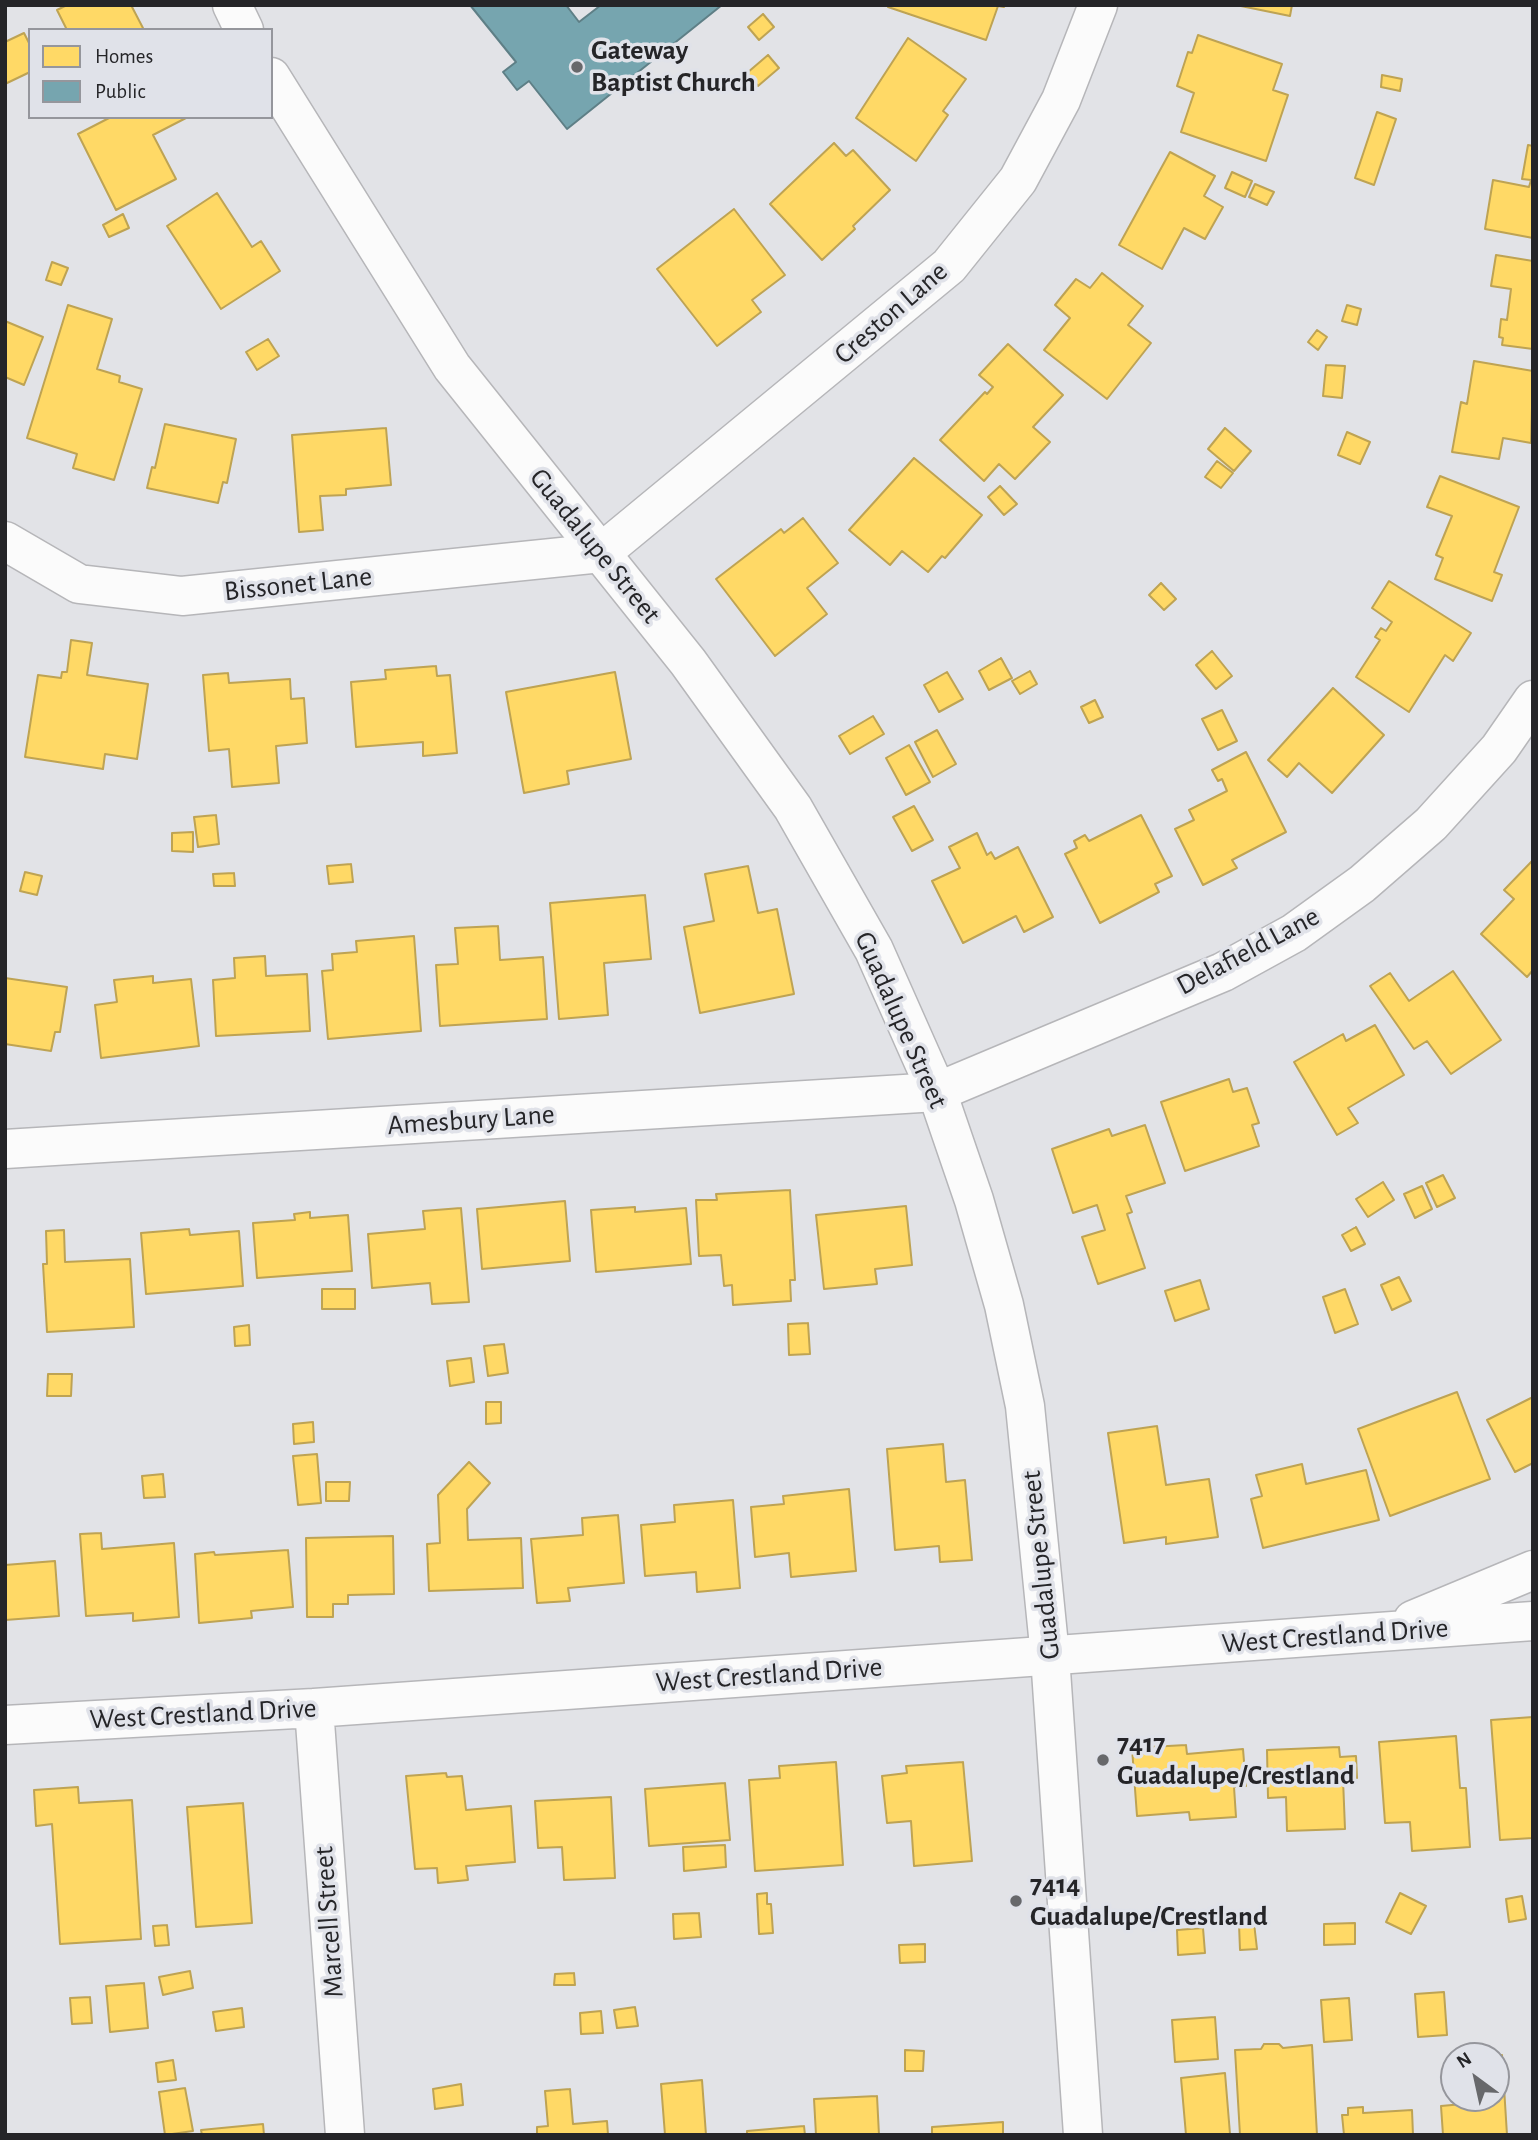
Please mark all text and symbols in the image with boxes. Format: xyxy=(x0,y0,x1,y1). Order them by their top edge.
legend xyxy=(28,28,273,119)
place label: Gateway Baptist Church xyxy=(591,34,756,100)
text: Homes xyxy=(95,46,153,67)
marker: Gateway Baptist Church xyxy=(569,59,585,75)
text: Public xyxy=(95,81,145,102)
street label: Creston Lane xyxy=(828,255,954,371)
street label: Guadalupe Street xyxy=(522,462,668,630)
street label: Bissonet Lane xyxy=(222,560,374,608)
street label: Delafield Lane xyxy=(1171,899,1325,1003)
street label: Guadalupe Street xyxy=(847,926,955,1114)
street label: Amesbury Lane xyxy=(386,1097,556,1143)
street label: Guadalupe Street xyxy=(1014,1469,1068,1661)
street label: West Crestland Drive xyxy=(1221,1611,1449,1661)
street label: West Crestland Drive xyxy=(655,1650,883,1700)
street label: West Crestland Drive xyxy=(89,1691,317,1737)
place label: 7417 Guadalupe/Crestland xyxy=(1117,1727,1355,1793)
marker: 7417 Guadalupe/Crestland xyxy=(1095,1752,1111,1768)
street label: Marcell Street xyxy=(307,1845,351,1999)
place label: 7414 Guadalupe/Crestland xyxy=(1030,1868,1268,1934)
marker: 7414 Guadalupe/Crestland xyxy=(1008,1893,1024,1909)
north arrow xyxy=(1440,2042,1510,2112)
text: N xyxy=(1454,2049,1475,2072)

